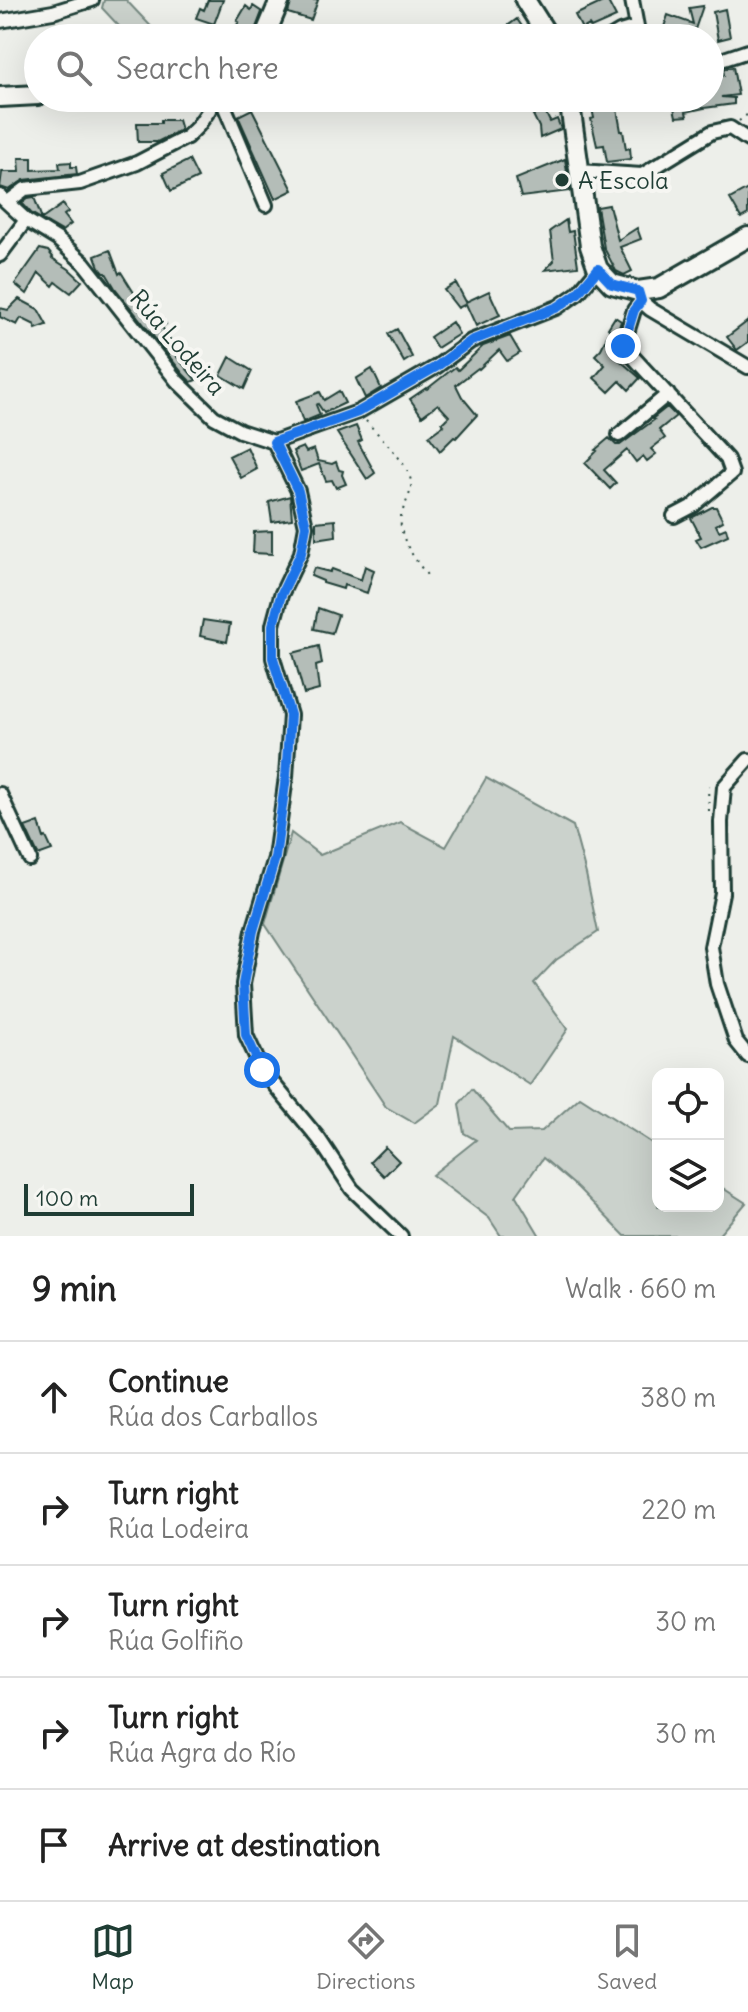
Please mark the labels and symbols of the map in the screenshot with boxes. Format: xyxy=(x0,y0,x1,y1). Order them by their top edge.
place label: A Escola xyxy=(578,165,669,195)
marker: A Escola xyxy=(553,171,571,189)
street label: Rúa Lodeira xyxy=(124,283,232,401)
route end xyxy=(605,328,641,364)
route start xyxy=(244,1052,280,1088)
scale bar xyxy=(24,1180,194,1216)

